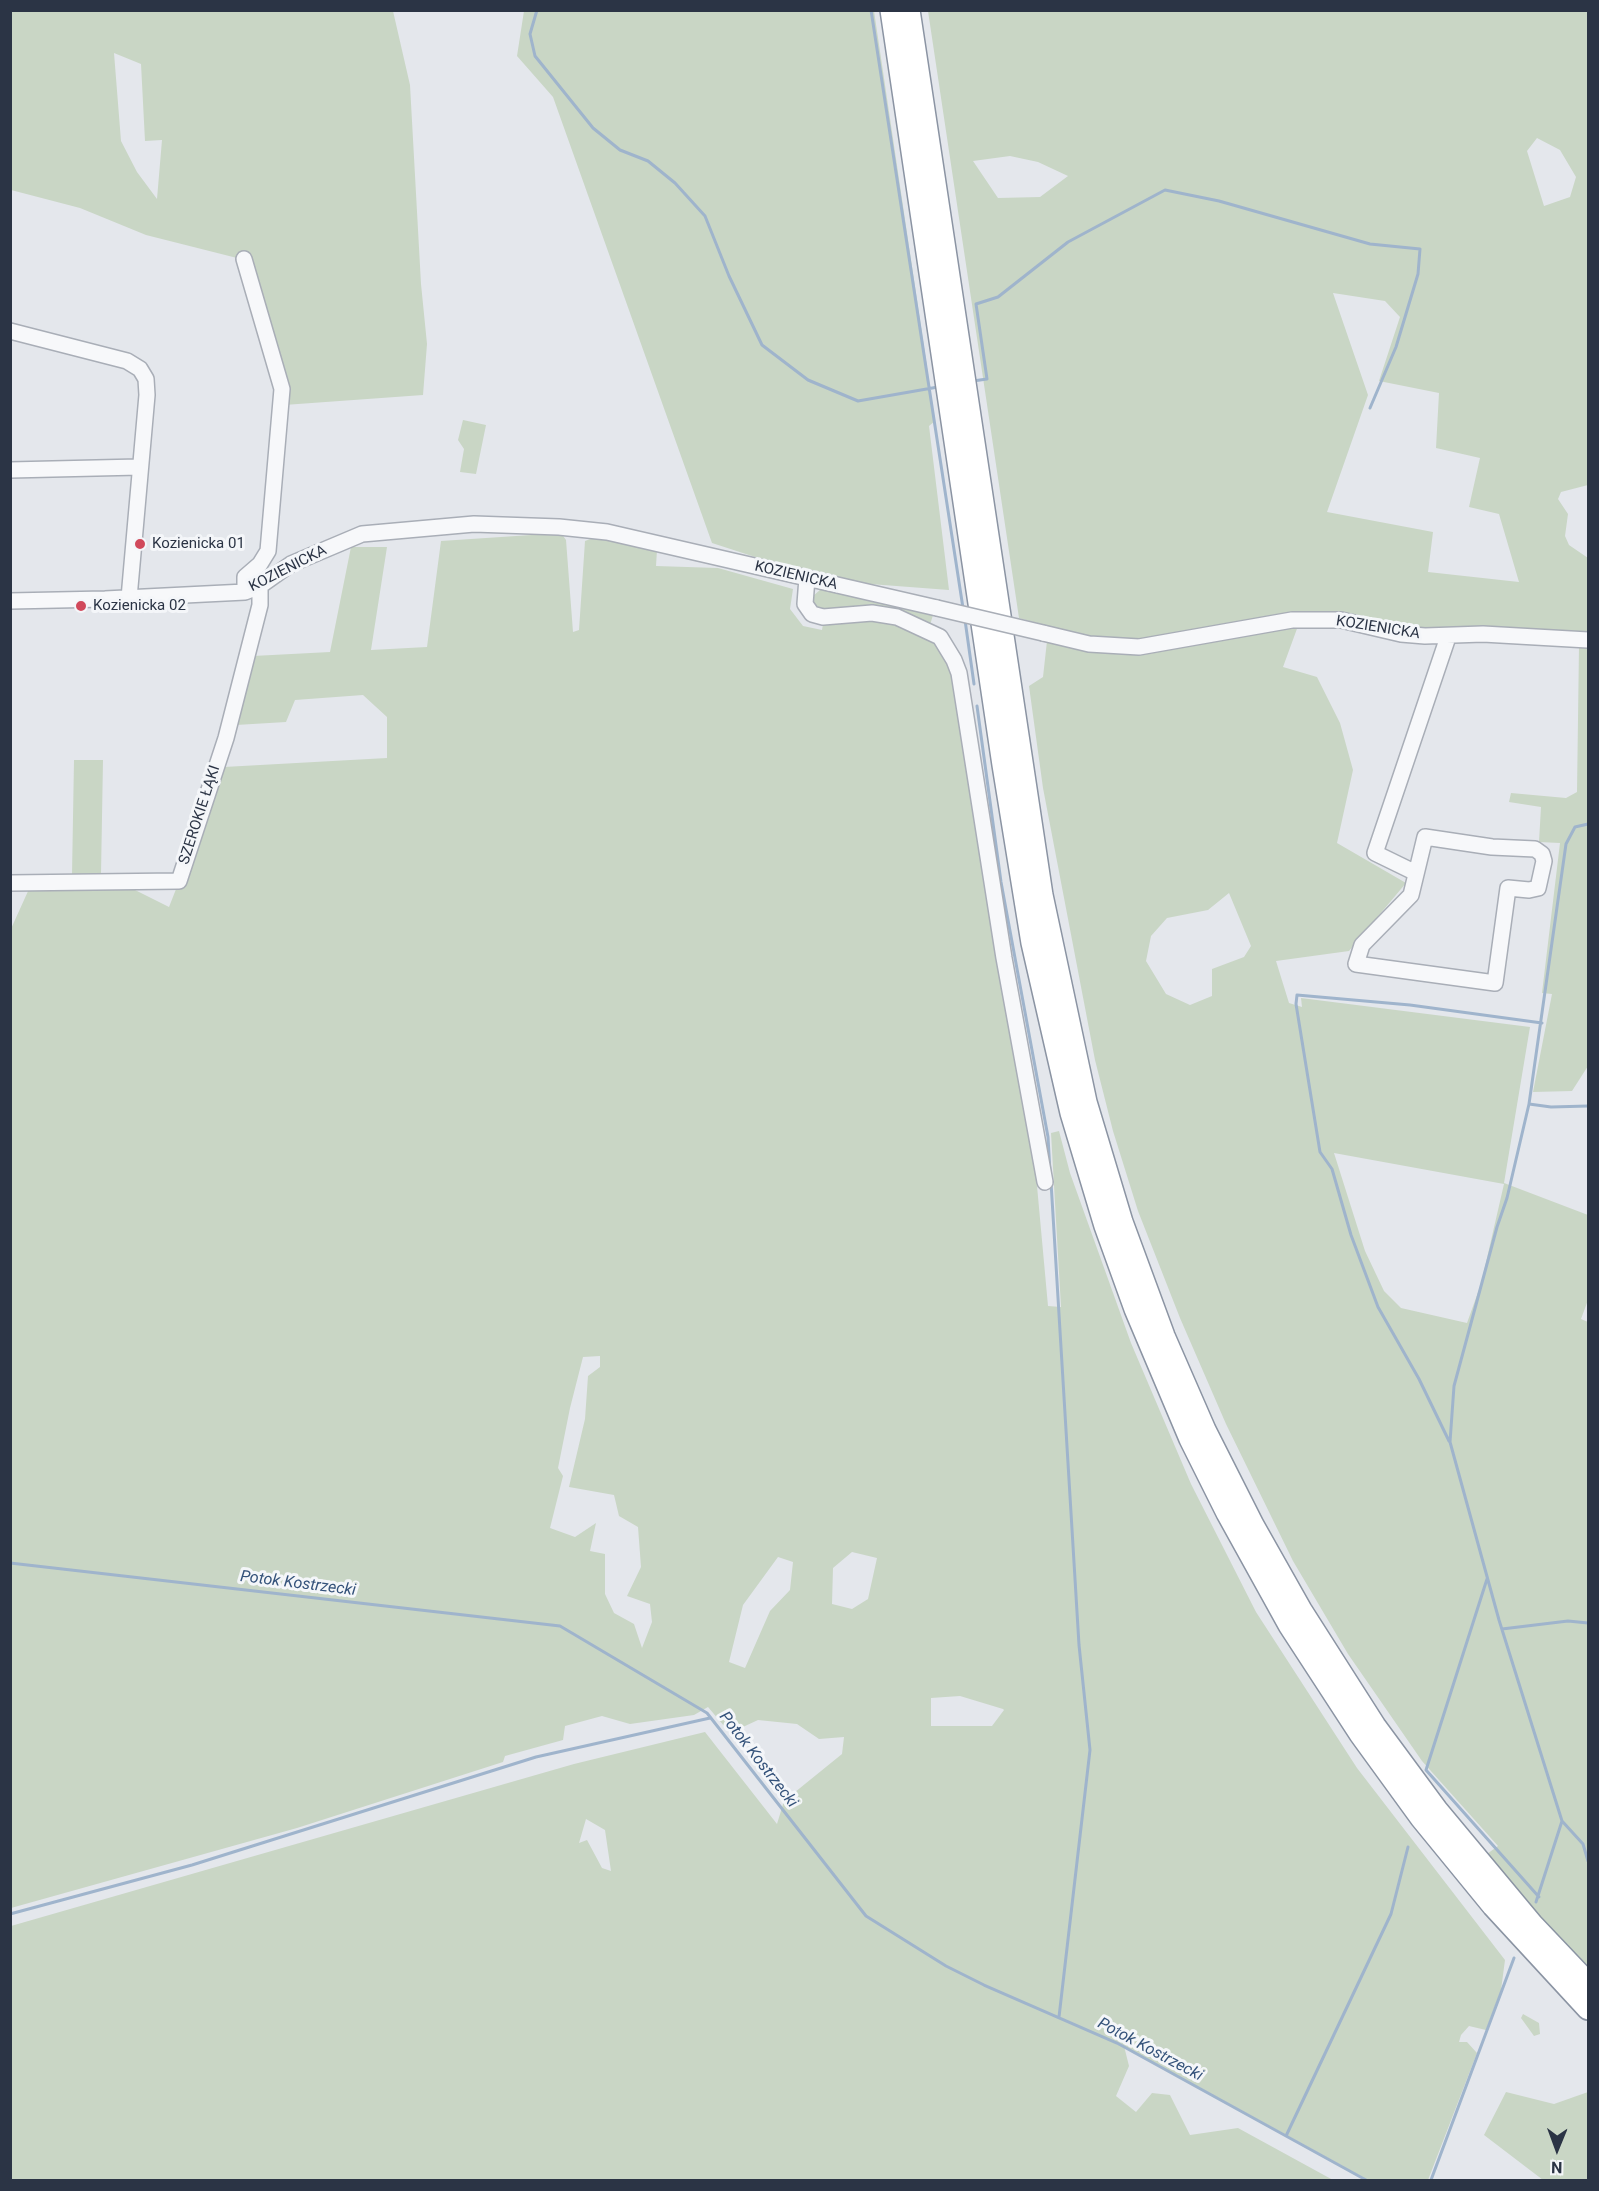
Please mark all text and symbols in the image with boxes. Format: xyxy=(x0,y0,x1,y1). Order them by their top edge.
place label: Kozienicka 01 xyxy=(152,535,245,553)
marker: Kozienicka 01 xyxy=(133,537,147,551)
street label: KOZIENICKA xyxy=(246,542,330,596)
street label: KOZIENICKA xyxy=(753,558,839,594)
place label: Kozienicka 02 xyxy=(93,597,186,615)
marker: Kozienicka 02 xyxy=(74,599,88,613)
street label: KOZIENICKA xyxy=(1335,612,1421,644)
street label: SZEROKIE ŁĄKI xyxy=(176,763,224,867)
water label: Potok Kostrzecki xyxy=(239,1567,357,1601)
water label: Potok Kostrzecki xyxy=(715,1708,801,1812)
water label: Potok Kostrzecki xyxy=(1094,2014,1206,2086)
north arrow xyxy=(1527,2119,1587,2179)
text: N xyxy=(1551,2158,1562,2177)

